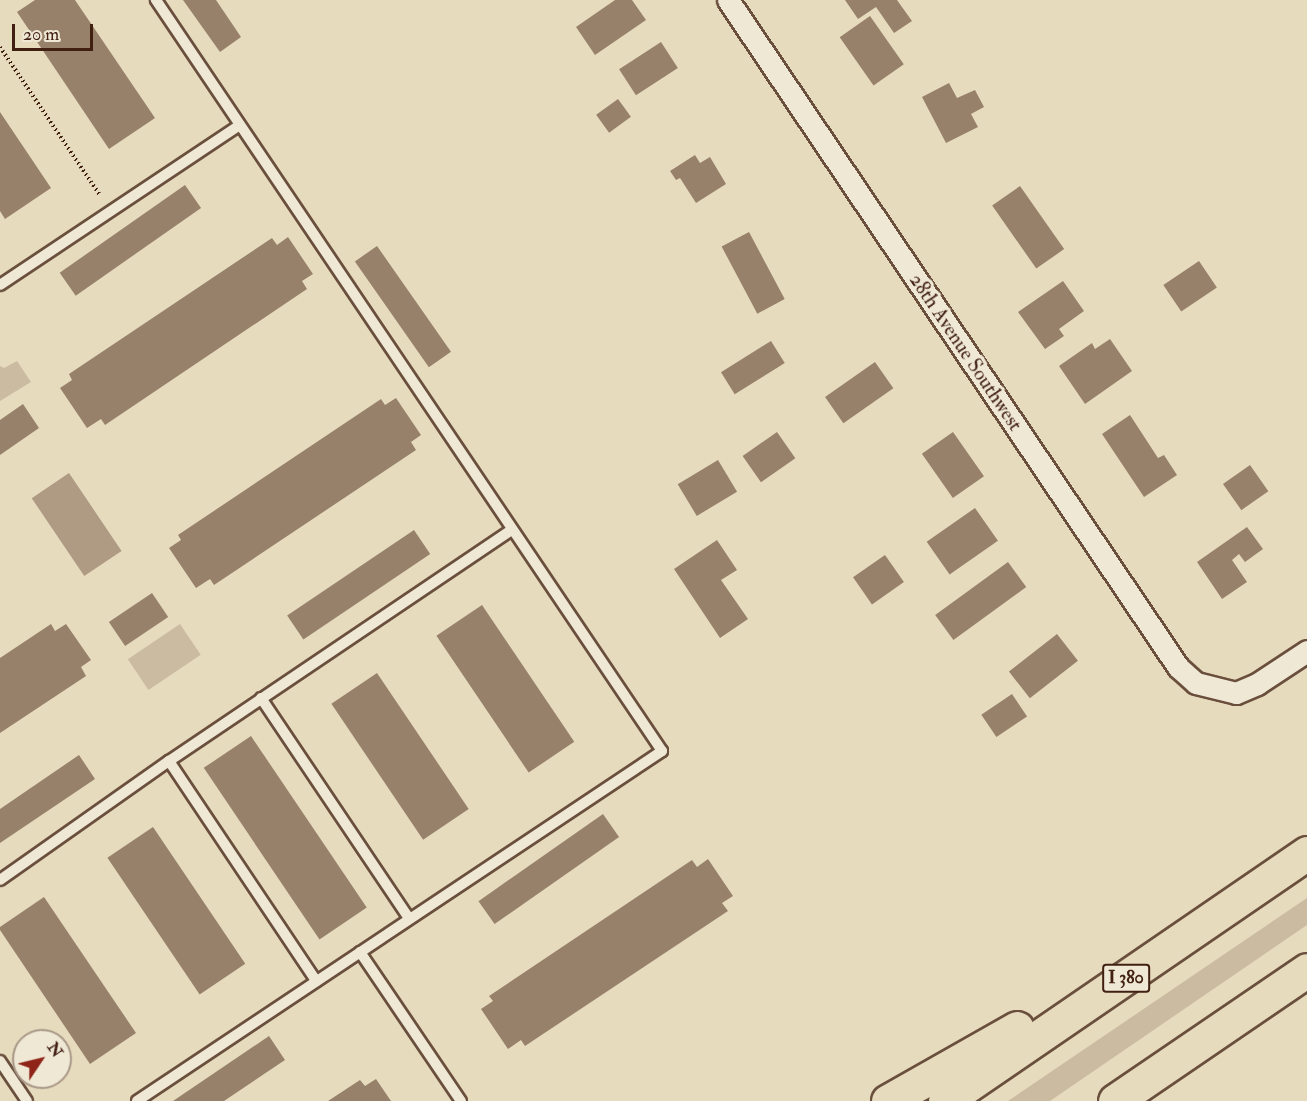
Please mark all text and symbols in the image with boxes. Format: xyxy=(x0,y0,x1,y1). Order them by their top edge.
scale bar xyxy=(15,12,96,50)
text: 20 m xyxy=(23,23,59,46)
street label: 28th Avenue Southwest xyxy=(904,269,1028,435)
road number: I 380 xyxy=(1102,963,1150,993)
north arrow xyxy=(12,1029,72,1089)
text: N xyxy=(43,1038,67,1061)

